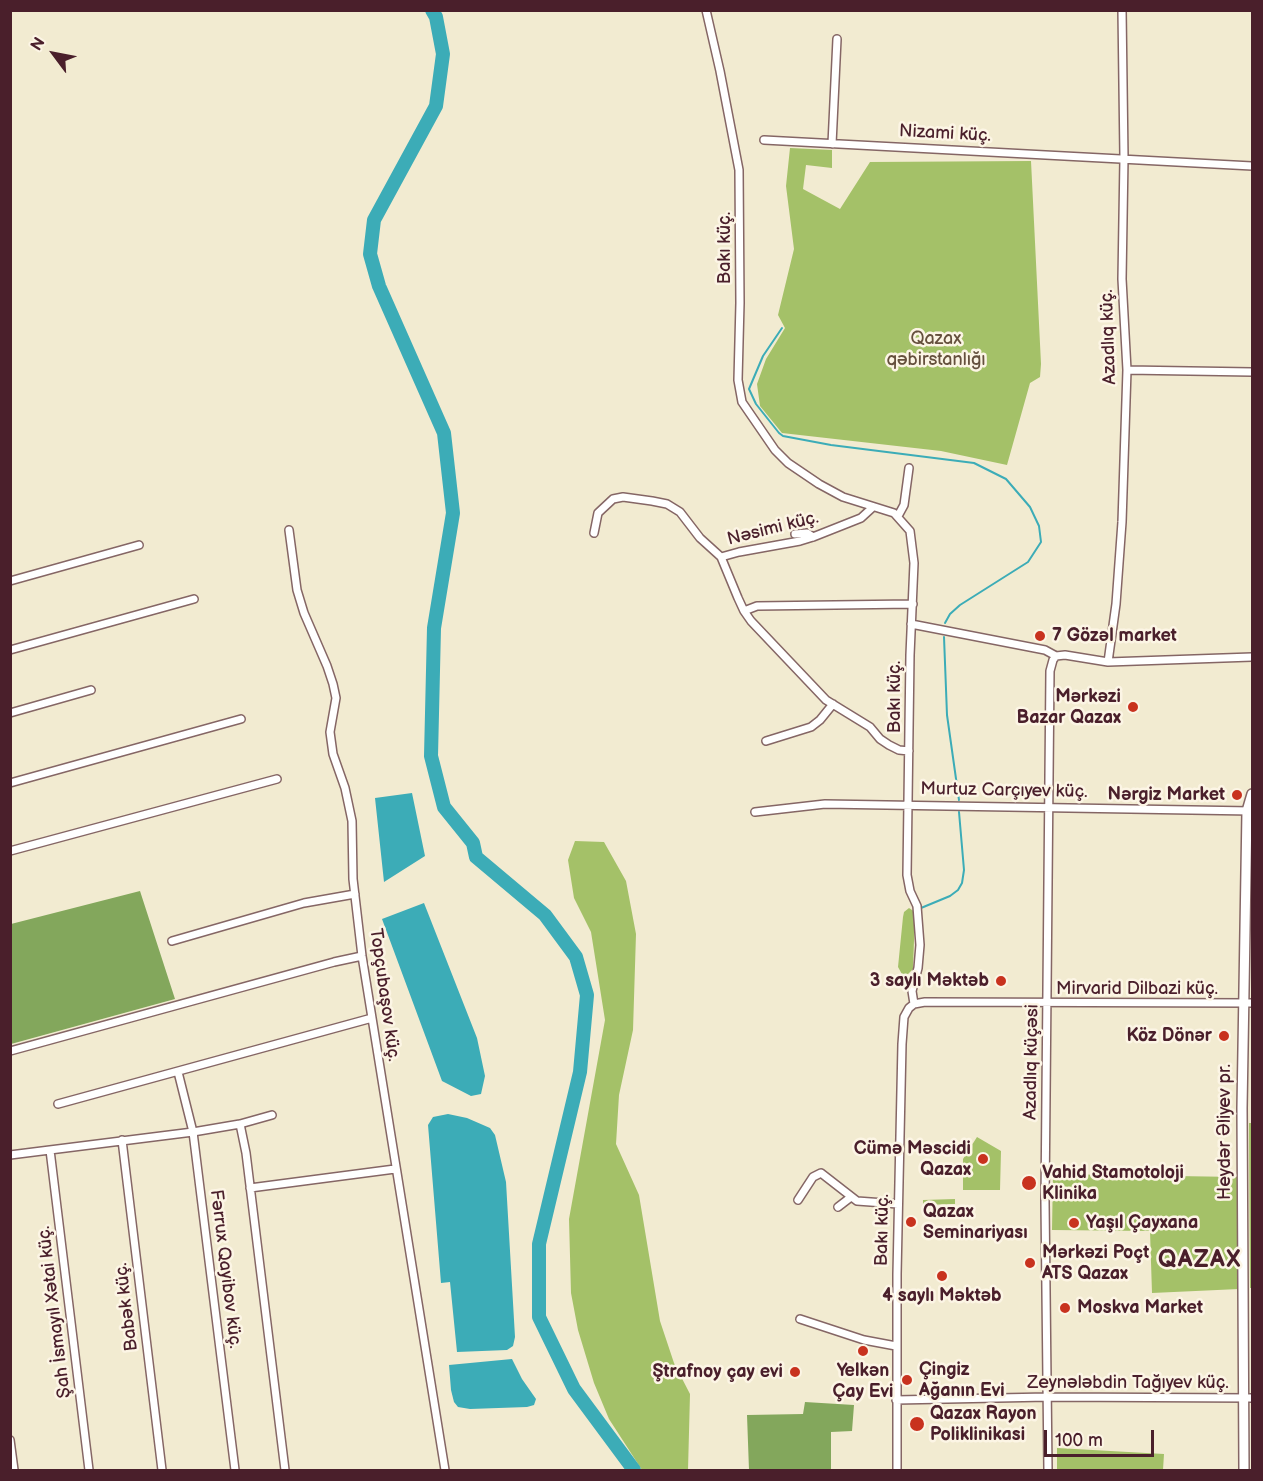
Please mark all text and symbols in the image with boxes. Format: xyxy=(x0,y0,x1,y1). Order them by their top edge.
north arrow xyxy=(24,24,84,84)
text: N xyxy=(27,34,50,54)
street label: Nizami küç. xyxy=(898,121,992,147)
street label: Bakı küç. xyxy=(714,212,736,284)
street label: Azadlıq küç. xyxy=(1097,289,1121,385)
park label: Qazax qəbirstanlığı xyxy=(886,328,986,370)
street label: Nəsimi küç. xyxy=(725,507,821,551)
place label: 7 Gözəl market xyxy=(1052,625,1177,647)
marker: 7 Gözəl market xyxy=(1033,629,1047,643)
street label: Bakı küç. xyxy=(884,661,906,733)
place label: Mərkəzi Bazar Qazax xyxy=(1017,686,1121,728)
marker: Mərkəzi Bazar Qazax xyxy=(1126,700,1140,714)
street label: Murtuz Carçıyev küç. xyxy=(920,779,1088,803)
place label: Nərgiz Market xyxy=(1108,784,1225,806)
marker: Nərgiz Market xyxy=(1230,788,1244,802)
street label: Topçubaşov küç. xyxy=(364,927,404,1063)
place label: 3 saylı Məktəb xyxy=(870,970,989,992)
marker: 3 saylı Məktəb xyxy=(994,974,1008,988)
street label: Mirvarid Dilbazi küç. xyxy=(1056,978,1218,1000)
street label: Azadlıq küçəsi xyxy=(1020,1004,1044,1120)
place label: Köz Dönər xyxy=(1126,1025,1212,1047)
marker: Köz Dönər xyxy=(1217,1029,1231,1043)
street label: Heydər Əliyev pr. xyxy=(1214,1064,1236,1200)
place label: Cümə Məscidi Qazax xyxy=(854,1138,971,1180)
marker: Cümə Məscidi Qazax xyxy=(976,1152,990,1166)
place label: Vahid Stamotoloji Klinika xyxy=(1042,1162,1184,1204)
marker: Vahid Stamotoloji Klinika xyxy=(1020,1174,1038,1192)
street label: Fərrux Qayibov küç. xyxy=(205,1188,245,1350)
street label: Bakı küç. xyxy=(872,1194,894,1266)
place label: Qazax Seminariyası xyxy=(923,1201,1028,1244)
place label: Yaşıl Çayxana xyxy=(1086,1212,1198,1234)
marker: Qazax Seminariyası xyxy=(904,1215,918,1229)
marker: Yaşıl Çayxana xyxy=(1067,1216,1081,1230)
street label: Şah İsmayıl Xətai küç. xyxy=(34,1225,76,1399)
place label: Mərkəzi Poçt ATS Qazax xyxy=(1042,1242,1149,1284)
district label: QAZAX xyxy=(1158,1247,1242,1275)
marker: Mərkəzi Poçt ATS Qazax xyxy=(1023,1256,1037,1270)
street label: Babək küç. xyxy=(111,1262,143,1352)
marker: 4 saylı Məktəb xyxy=(935,1269,949,1283)
place label: 4 saylı Məktəb xyxy=(882,1285,1002,1307)
place label: Moskva Market xyxy=(1077,1297,1203,1319)
marker: Moskva Market xyxy=(1058,1301,1072,1315)
marker: Yelkən Çay Evi xyxy=(856,1344,870,1358)
place label: Çingiz Ağanın Evi xyxy=(919,1359,1005,1402)
place label: Yelkən Çay Evi xyxy=(833,1360,893,1402)
place label: Ştrafnoy çay evi xyxy=(652,1361,783,1383)
marker: Ştrafnoy çay evi xyxy=(788,1365,802,1379)
street label: Zeynələbdin Tağıyev küç. xyxy=(1027,1372,1229,1394)
marker: Çingiz Ağanın Evi xyxy=(900,1373,914,1387)
place label: Qazax Rayon Poliklinikasi xyxy=(930,1403,1036,1446)
marker: Qazax Rayon Poliklinikasi xyxy=(908,1415,926,1433)
scale bar xyxy=(1047,1418,1156,1456)
text: 100 m xyxy=(1055,1430,1103,1451)

